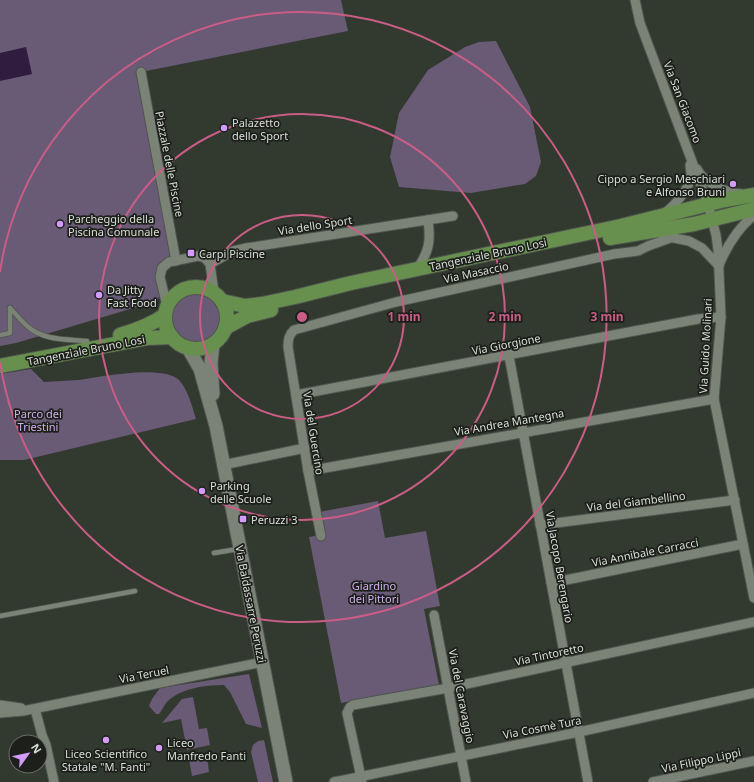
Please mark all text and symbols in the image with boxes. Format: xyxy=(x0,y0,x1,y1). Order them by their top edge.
street label: Via San Giacomo xyxy=(661,59,706,145)
street label: Piazzale delle Piscine xyxy=(152,110,188,218)
place label: Palazetto dello Sport xyxy=(232,115,288,143)
marker: Palazetto dello Sport xyxy=(219,123,229,133)
place label: Cippo a Sergio Meschiari e Alfonso Bruni xyxy=(597,171,725,199)
marker: Cippo a Sergio Meschiari e Alfonso Bruni xyxy=(728,179,738,189)
place label: Parcheggio della Piscina Comunale xyxy=(68,211,159,239)
street label: Via dello Sport xyxy=(277,212,353,238)
marker: Parcheggio della Piscina Comunale xyxy=(55,219,65,229)
street label: Tangenziale Bruno Losi xyxy=(428,234,548,274)
place label: Carpi Piscine xyxy=(199,246,265,261)
marker: Carpi Piscine xyxy=(186,248,196,258)
street label: Via Masaccio xyxy=(442,258,510,286)
place label: Da Jitty Fast Food xyxy=(107,282,157,310)
marker: Da Jitty Fast Food xyxy=(94,290,104,300)
street label: Via Guido Molinari xyxy=(695,298,715,394)
text: 1 min xyxy=(387,308,421,325)
text: 2 min xyxy=(488,308,522,325)
text: 3 min xyxy=(590,308,624,325)
centre of rings xyxy=(295,310,309,324)
street label: Via Giorgione xyxy=(470,330,542,358)
street label: Tangenziale Bruno Losi xyxy=(26,331,146,369)
street label: Via del Guercino xyxy=(300,390,328,476)
street label: Via Andrea Mantegna xyxy=(453,405,565,439)
park label: Parco dei Triestini xyxy=(14,406,62,434)
place label: Parking delle Scuole xyxy=(210,478,272,506)
marker: Parking delle Scuole xyxy=(197,486,207,496)
street label: Via del Giambellino xyxy=(586,487,687,514)
street label: Via Jacopo Berengario xyxy=(543,510,577,625)
place label: Peruzzi 3 xyxy=(251,512,298,527)
marker: Peruzzi 3 xyxy=(238,514,248,524)
street label: Via Annibale Carracci xyxy=(590,534,700,570)
street label: Via Baldassarre Peruzzi xyxy=(232,544,270,664)
park label: Giardino dei Pittori xyxy=(349,578,399,606)
street label: Via Tintoretto xyxy=(513,639,585,669)
street label: Via del Caravaggio xyxy=(446,648,479,745)
street label: Via Teruel xyxy=(118,662,170,686)
street label: Via Cosmè Tura xyxy=(502,712,582,742)
north arrow xyxy=(8,734,48,774)
marker: Liceo Scientifico Statale "M. Fanti" xyxy=(101,735,111,745)
place label: Liceo Manfredo Fanti xyxy=(167,735,246,763)
text: N xyxy=(28,740,46,756)
marker: Liceo Manfredo Fanti xyxy=(154,743,164,753)
street label: Via Filippo Lippi xyxy=(660,744,742,776)
place label: Liceo Scientifico Statale "M. Fanti" xyxy=(62,746,150,774)

